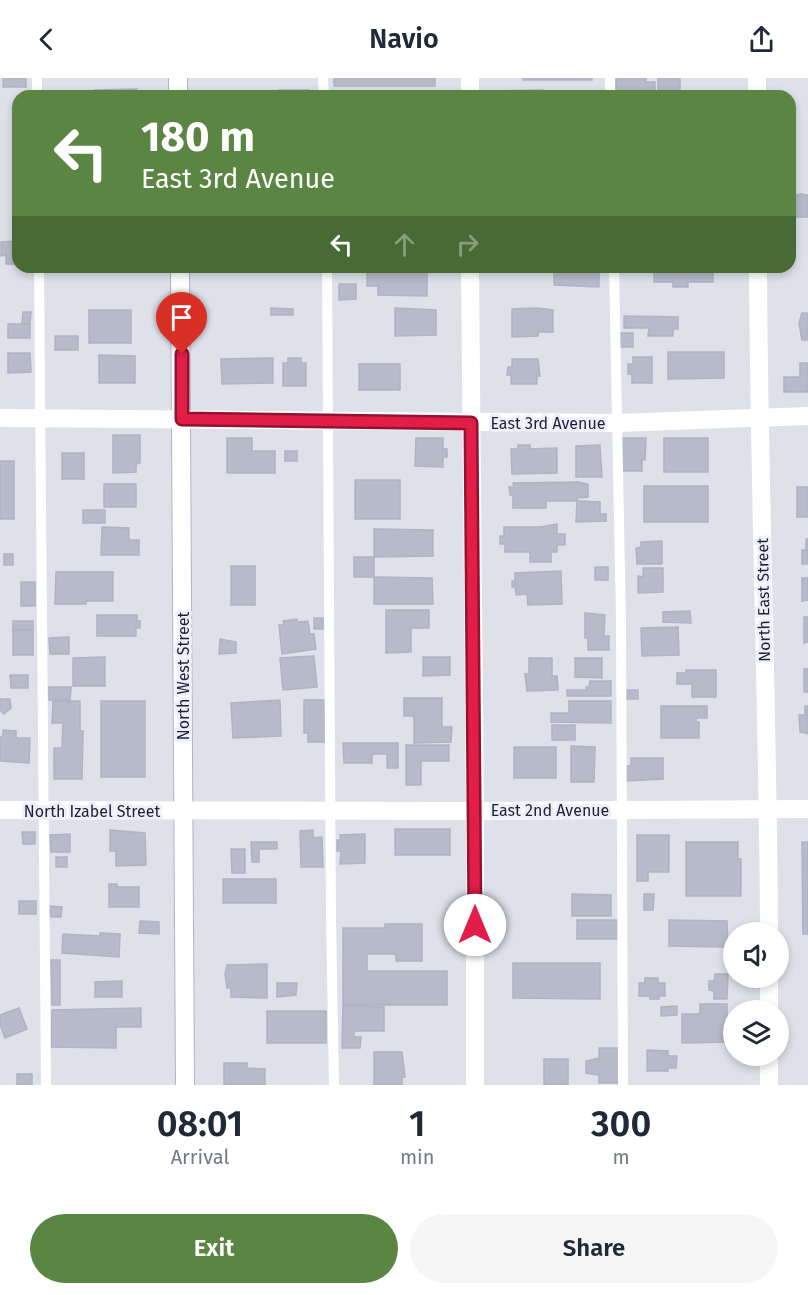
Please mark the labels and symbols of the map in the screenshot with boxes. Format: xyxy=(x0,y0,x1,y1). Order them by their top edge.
pin xyxy=(156,292,207,354)
street label: East 3rd Avenue xyxy=(491,414,606,433)
street label: North East Street xyxy=(753,538,774,662)
street label: North West Street xyxy=(174,612,193,740)
street label: East 2nd Avenue xyxy=(491,801,609,820)
street label: North Izabel Street xyxy=(24,802,161,821)
position arrow xyxy=(443,893,507,957)

